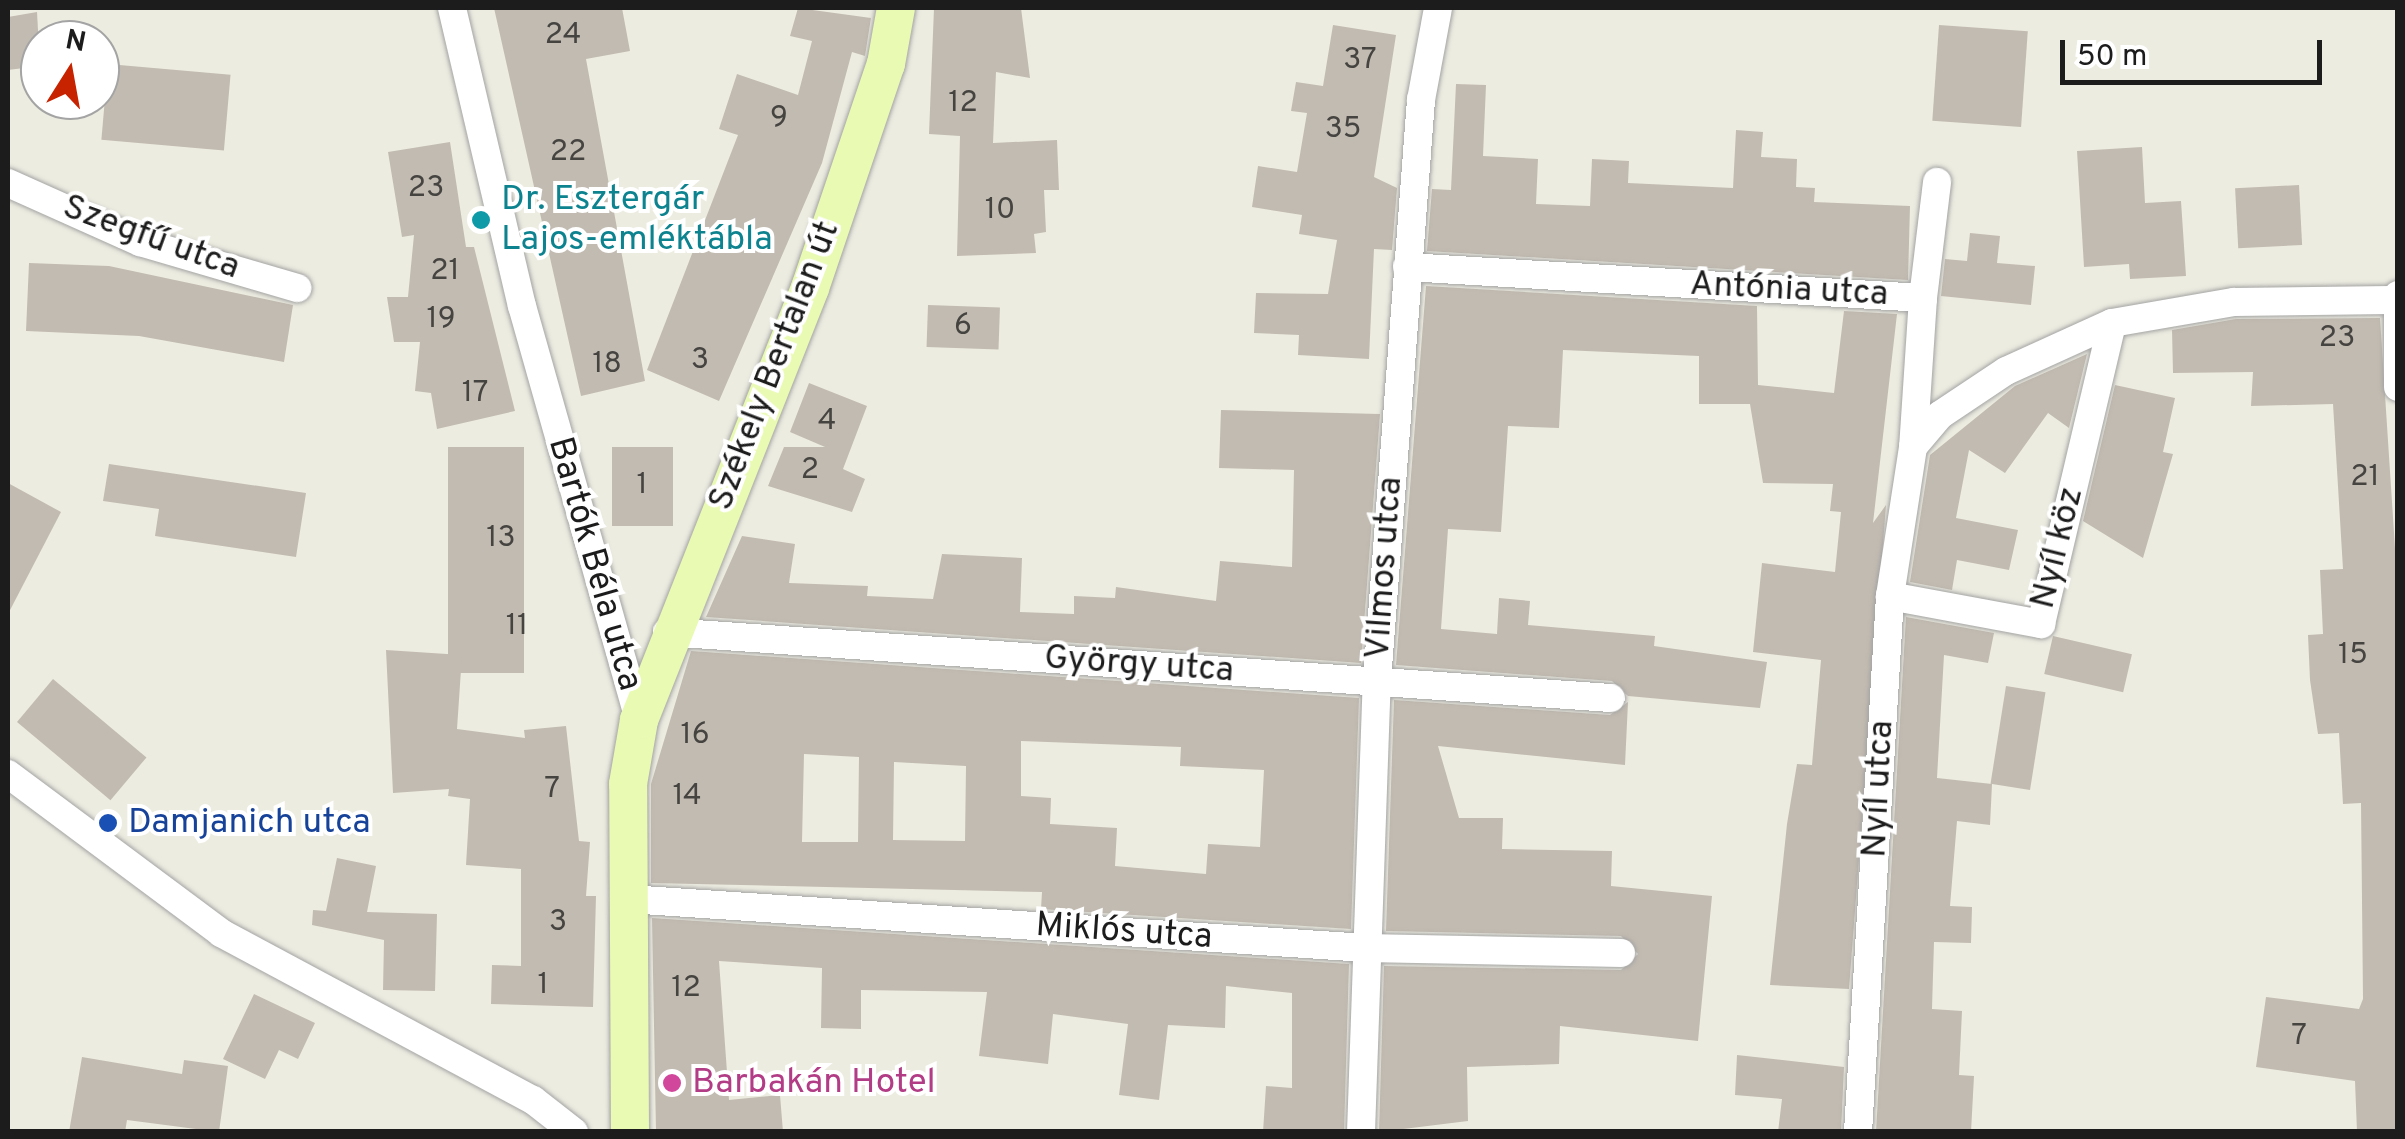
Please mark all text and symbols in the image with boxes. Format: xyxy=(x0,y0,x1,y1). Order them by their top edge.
house number: 24 xyxy=(545,18,581,54)
north arrow xyxy=(20,20,120,120)
scale bar xyxy=(2065,20,2328,82)
text: N xyxy=(62,23,89,62)
text: 50 m xyxy=(2077,39,2147,76)
house number: 37 xyxy=(1343,43,1377,79)
house number: 12 xyxy=(948,86,978,122)
house number: 9 xyxy=(770,101,788,137)
house number: 35 xyxy=(1325,112,1361,148)
house number: 22 xyxy=(550,135,586,171)
house number: 23 xyxy=(408,171,444,207)
place label: Dr. Esztergár Lajos-emléktábla xyxy=(501,179,773,261)
street label: Szegfű utca xyxy=(57,187,245,289)
house number: 10 xyxy=(985,193,1015,229)
marker: Dr. Esztergár Lajos-emléktábla xyxy=(470,209,492,231)
street label: Székely Bertalan út xyxy=(701,216,849,516)
house number: 21 xyxy=(430,254,460,290)
street label: Antónia utca xyxy=(1689,264,1889,316)
house number: 19 xyxy=(426,302,456,338)
house number: 6 xyxy=(954,309,972,345)
house number: 23 xyxy=(2319,321,2355,357)
house number: 3 xyxy=(691,343,709,379)
house number: 18 xyxy=(592,347,622,383)
house number: 17 xyxy=(462,376,488,412)
house number: 4 xyxy=(818,404,836,440)
street label: Bartók Béla utca xyxy=(538,433,650,695)
house number: 2 xyxy=(801,453,819,489)
house number: 21 xyxy=(2350,460,2380,496)
house number: 1 xyxy=(636,468,648,504)
street label: Vilmos utca xyxy=(1358,475,1412,661)
street label: Nyíl köz xyxy=(2023,483,2093,613)
house number: 13 xyxy=(486,521,516,557)
house number: 11 xyxy=(506,609,528,645)
street label: György utca xyxy=(1043,637,1235,693)
house number: 15 xyxy=(2338,638,2368,674)
house number: 16 xyxy=(680,718,710,754)
street label: Nyíl utca xyxy=(1854,719,1904,859)
house number: 7 xyxy=(544,772,560,808)
house number: 14 xyxy=(672,779,702,815)
place label: Damjanich utca xyxy=(128,802,371,844)
marker: Damjanich utca xyxy=(97,812,119,834)
house number: 3 xyxy=(549,905,567,941)
street label: Miklós utca xyxy=(1034,905,1214,959)
house number: 1 xyxy=(537,968,549,1004)
house number: 12 xyxy=(671,971,701,1007)
house number: 7 xyxy=(2291,1019,2307,1055)
place label: Barbakán Hotel xyxy=(692,1062,936,1104)
marker: Barbakán Hotel xyxy=(661,1072,683,1094)

